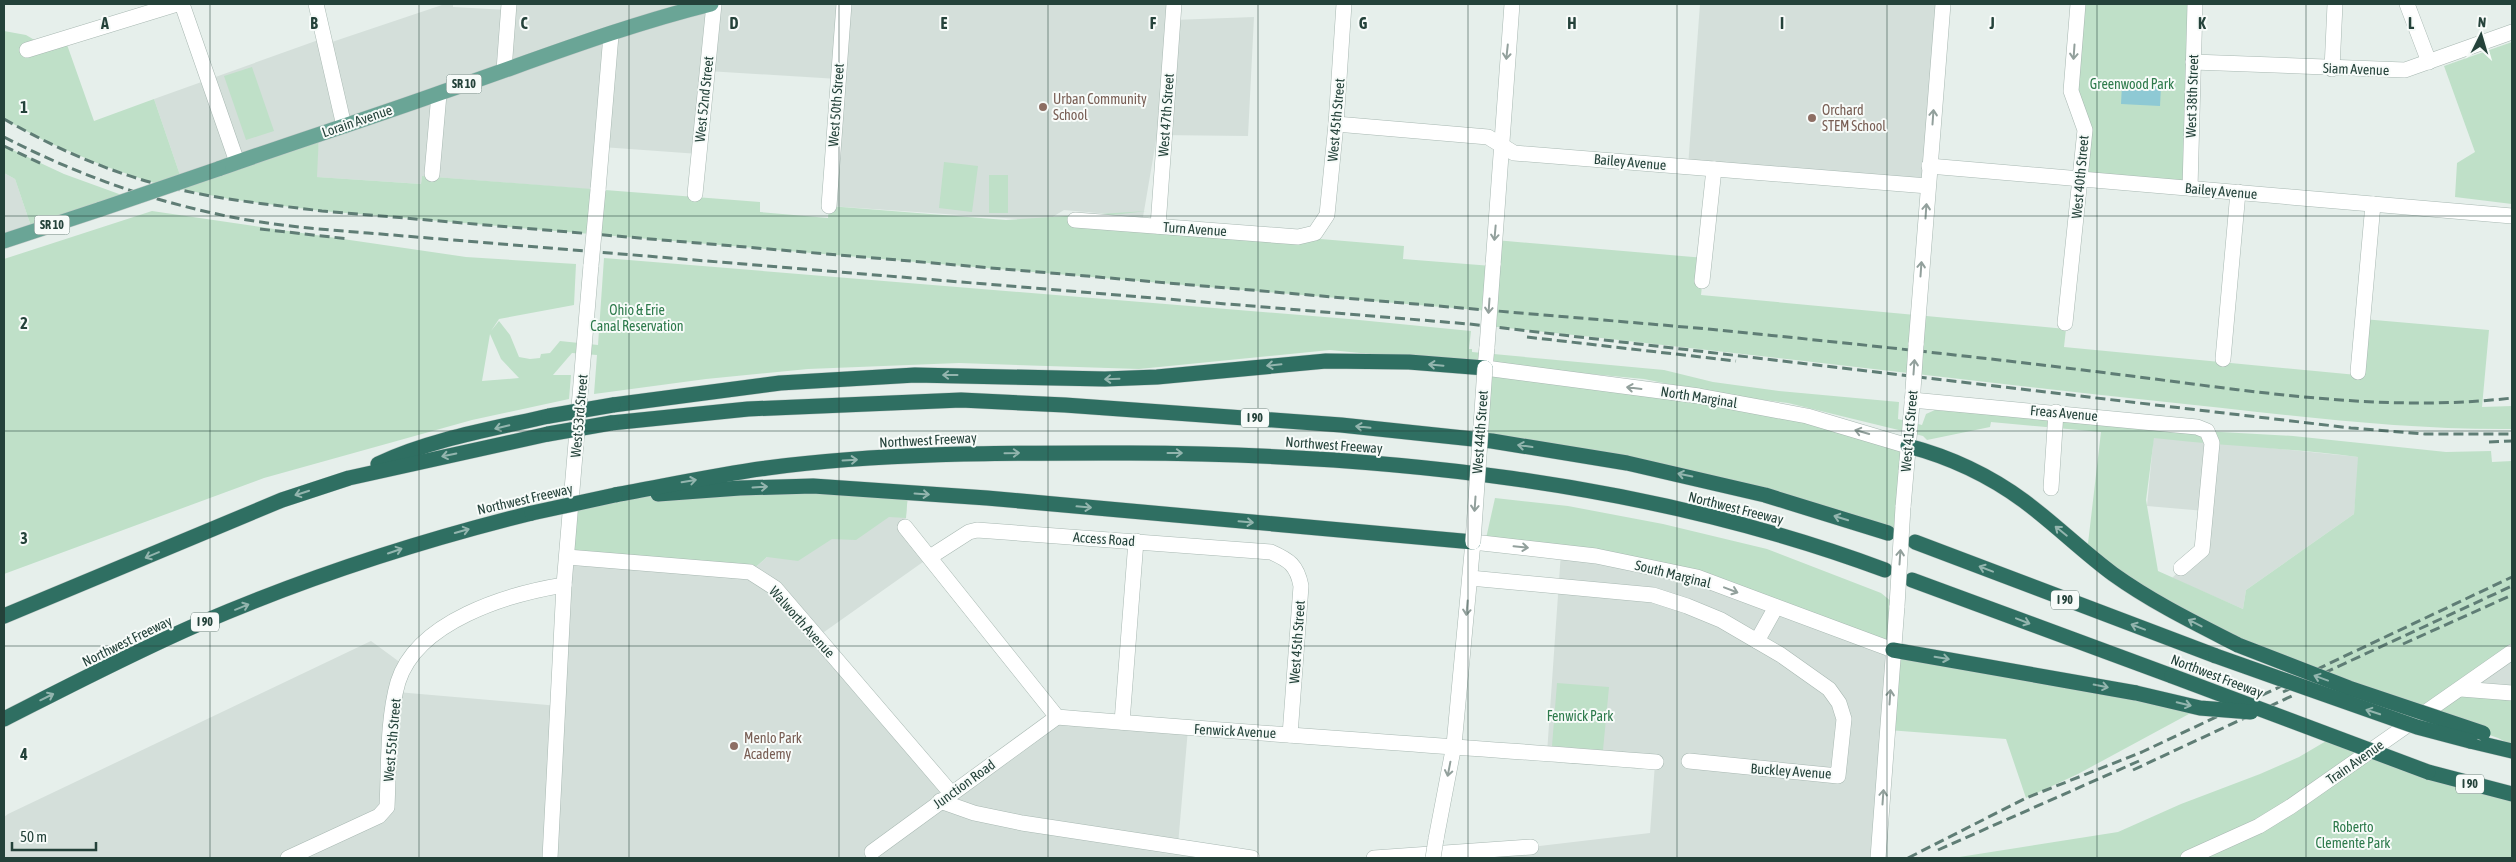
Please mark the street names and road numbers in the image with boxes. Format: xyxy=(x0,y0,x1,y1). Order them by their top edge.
street label: West 38th Street xyxy=(2183,54,2201,138)
street label: West 52nd Street xyxy=(692,55,716,143)
street label: Siam Avenue xyxy=(2323,60,2389,78)
street label: West 50th Street xyxy=(825,63,847,147)
street label: West 47th Street xyxy=(1155,73,1177,157)
road number: SR 10 xyxy=(446,74,482,94)
street label: West 45th Street xyxy=(1324,78,1348,162)
street label: Lorain Avenue xyxy=(320,102,394,140)
street label: West 40th Street xyxy=(2068,135,2092,219)
street label: Bailey Avenue xyxy=(1593,151,1667,173)
street label: Bailey Avenue xyxy=(2184,180,2258,202)
road number: SR 10 xyxy=(34,216,70,234)
street label: Turn Avenue xyxy=(1163,219,1227,239)
street label: West 53rd Street xyxy=(567,374,591,458)
street label: North Marginal xyxy=(1660,383,1739,411)
street label: West 44th Street xyxy=(1469,390,1491,474)
street label: West 41st Street xyxy=(1897,390,1921,472)
street label: Freas Avenue xyxy=(2029,402,2099,424)
road number: I 90 xyxy=(1241,408,1269,428)
street label: Northwest Freeway xyxy=(879,429,977,451)
street label: Northwest Freeway xyxy=(1285,434,1383,456)
street label: Northwest Freeway xyxy=(476,480,575,518)
street label: Northwest Freeway xyxy=(1687,488,1786,528)
street label: Access Road xyxy=(1072,529,1136,549)
street label: South Marginal xyxy=(1633,557,1713,591)
street label: Walworth Avenue xyxy=(766,583,838,661)
road number: I 90 xyxy=(2051,590,2079,610)
street label: West 45th Street xyxy=(1286,600,1308,684)
street label: Northwest Freeway xyxy=(80,612,175,670)
road number: I 90 xyxy=(191,612,219,632)
street label: Northwest Freeway xyxy=(2169,651,2266,701)
street label: West 55th Street xyxy=(380,698,404,782)
street label: Fenwick Avenue xyxy=(1194,721,1276,741)
street label: Train Avenue xyxy=(2323,736,2387,788)
street label: Junction Road xyxy=(930,756,998,812)
street label: Buckley Avenue xyxy=(1750,760,1832,782)
road number: I 90 xyxy=(2456,774,2484,794)

